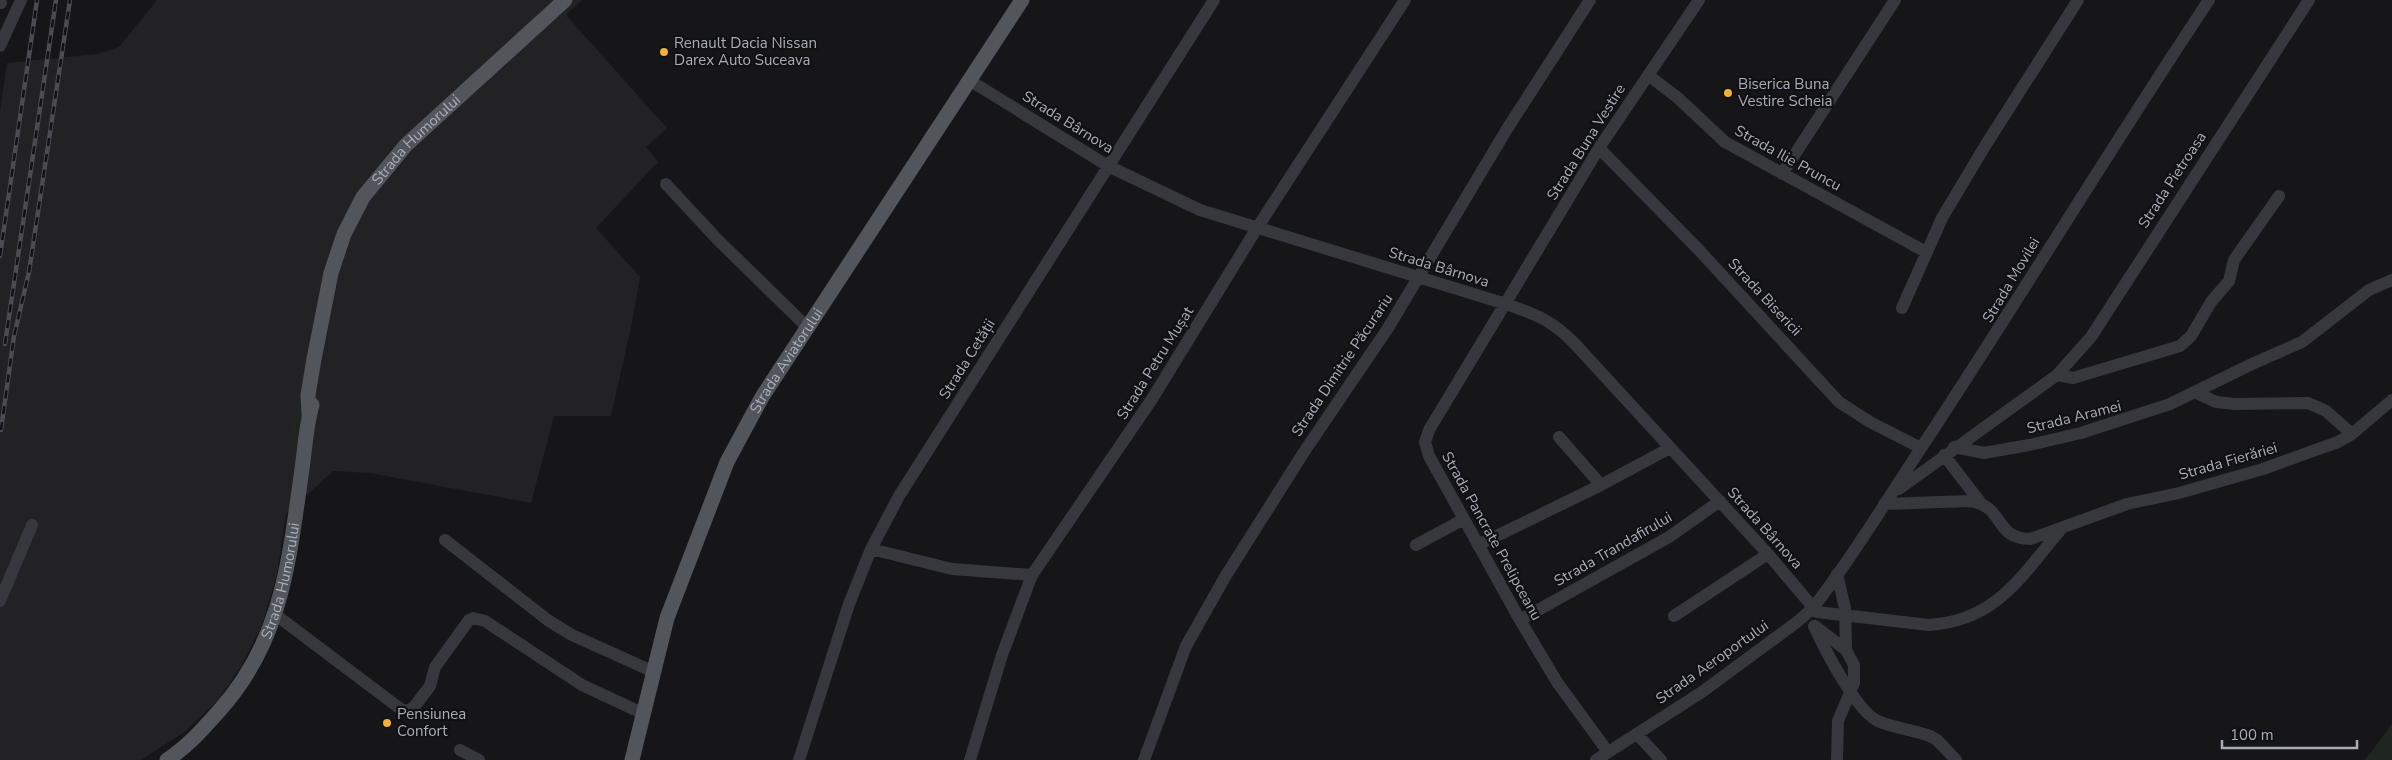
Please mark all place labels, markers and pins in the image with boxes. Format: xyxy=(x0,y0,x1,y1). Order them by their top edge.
place label: Renault Dacia Nissan Darex Auto Suceava xyxy=(674,33,817,70)
marker: Renault Dacia Nissan Darex Auto Suceava xyxy=(658,46,670,58)
place label: Biserica Buna Vestire Scheia xyxy=(1737,74,1833,111)
marker: Biserica Buna Vestire Scheia xyxy=(1722,87,1734,99)
place label: Pensiunea Confort xyxy=(397,704,466,741)
marker: Pensiunea Confort xyxy=(381,717,393,729)

